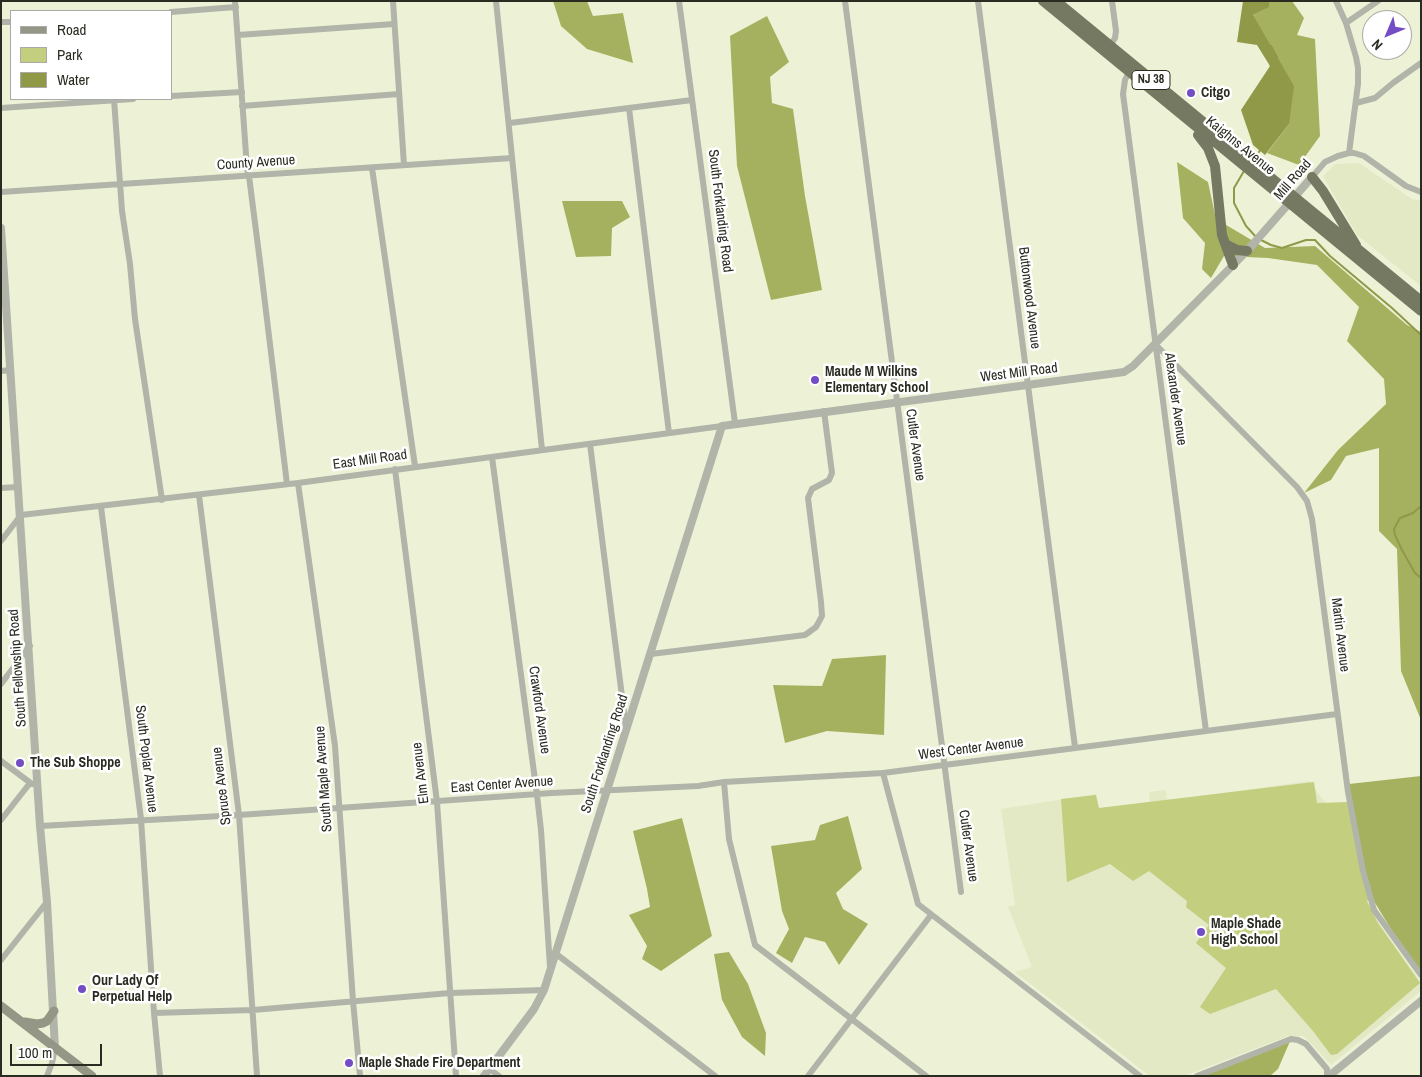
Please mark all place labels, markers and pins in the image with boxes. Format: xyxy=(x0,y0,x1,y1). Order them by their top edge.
place label: Citgo xyxy=(1201,85,1230,101)
marker: Citgo xyxy=(1185,87,1197,99)
place label: Maude M Wilkins Elementary School xyxy=(825,364,928,397)
marker: Maude M Wilkins Elementary School xyxy=(809,374,821,386)
place label: The Sub Shoppe xyxy=(30,755,121,771)
marker: The Sub Shoppe xyxy=(14,757,26,769)
place label: Maple Shade High School xyxy=(1211,916,1281,949)
marker: Maple Shade High School xyxy=(1195,926,1207,938)
place label: Our Lady Of Perpetual Help xyxy=(92,973,172,1006)
marker: Our Lady Of Perpetual Help xyxy=(76,983,88,995)
place label: Maple Shade Fire Department xyxy=(359,1055,520,1071)
marker: Maple Shade Fire Department xyxy=(343,1057,355,1069)

